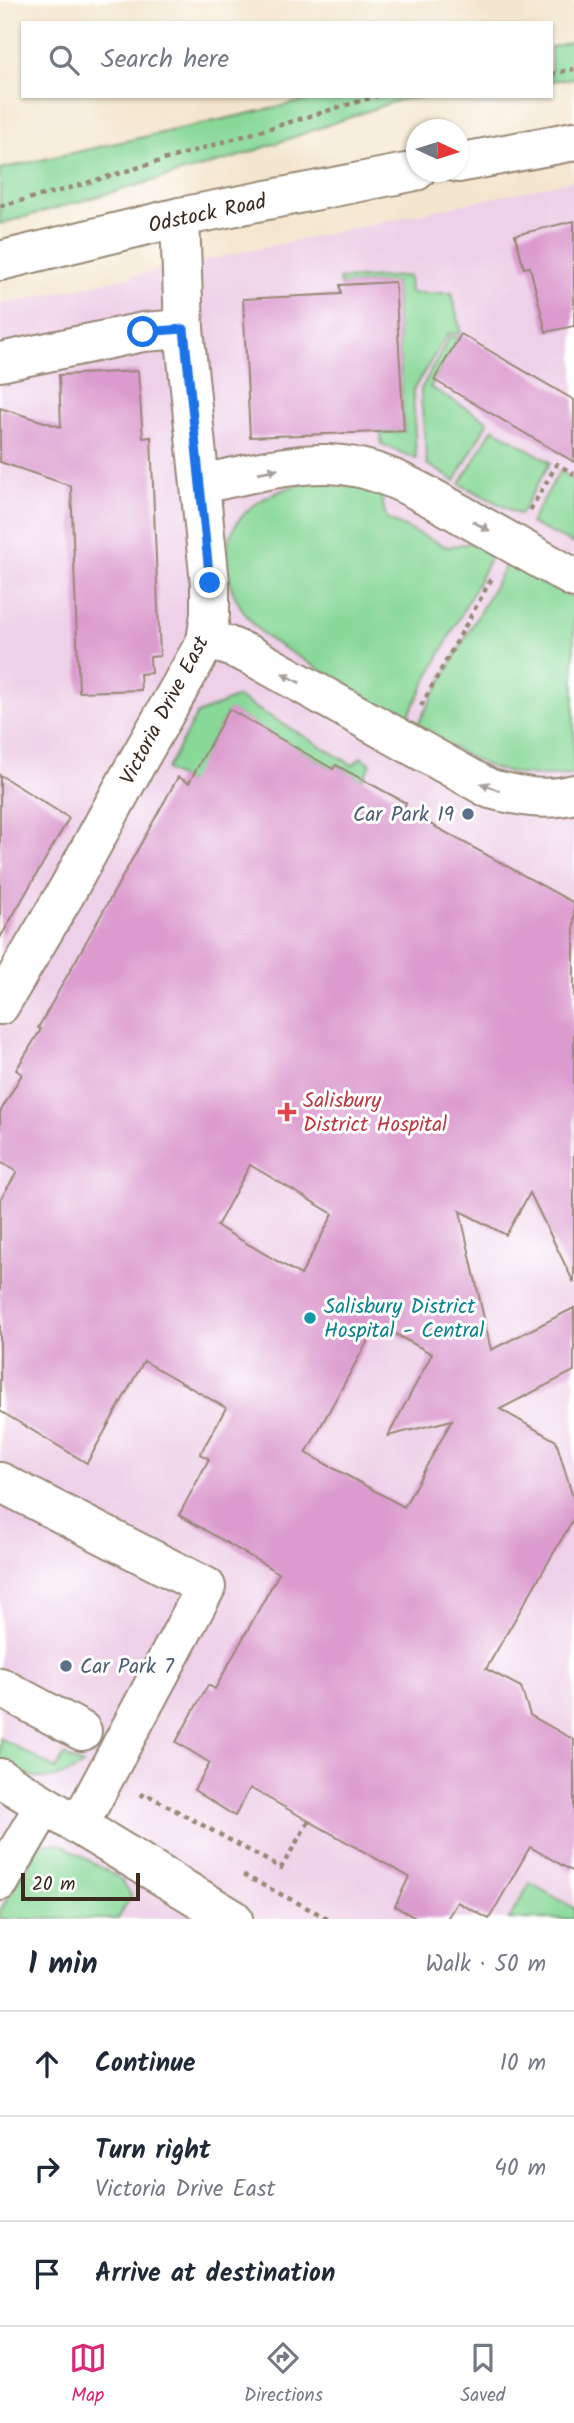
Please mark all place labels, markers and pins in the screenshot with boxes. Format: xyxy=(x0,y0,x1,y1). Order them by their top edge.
place label: Car Park 19 xyxy=(353,799,454,832)
marker: Car Park 19 xyxy=(460,806,476,822)
place label: Salisbury District Hospital xyxy=(303,1085,447,1142)
marker: Salisbury District Hospital xyxy=(277,1102,297,1122)
place label: Salisbury District Hospital - Central xyxy=(324,1291,484,1348)
marker: Salisbury District Hospital - Central xyxy=(302,1310,318,1326)
place label: Car Park 7 xyxy=(80,1651,175,1684)
marker: Car Park 7 xyxy=(58,1658,74,1674)

